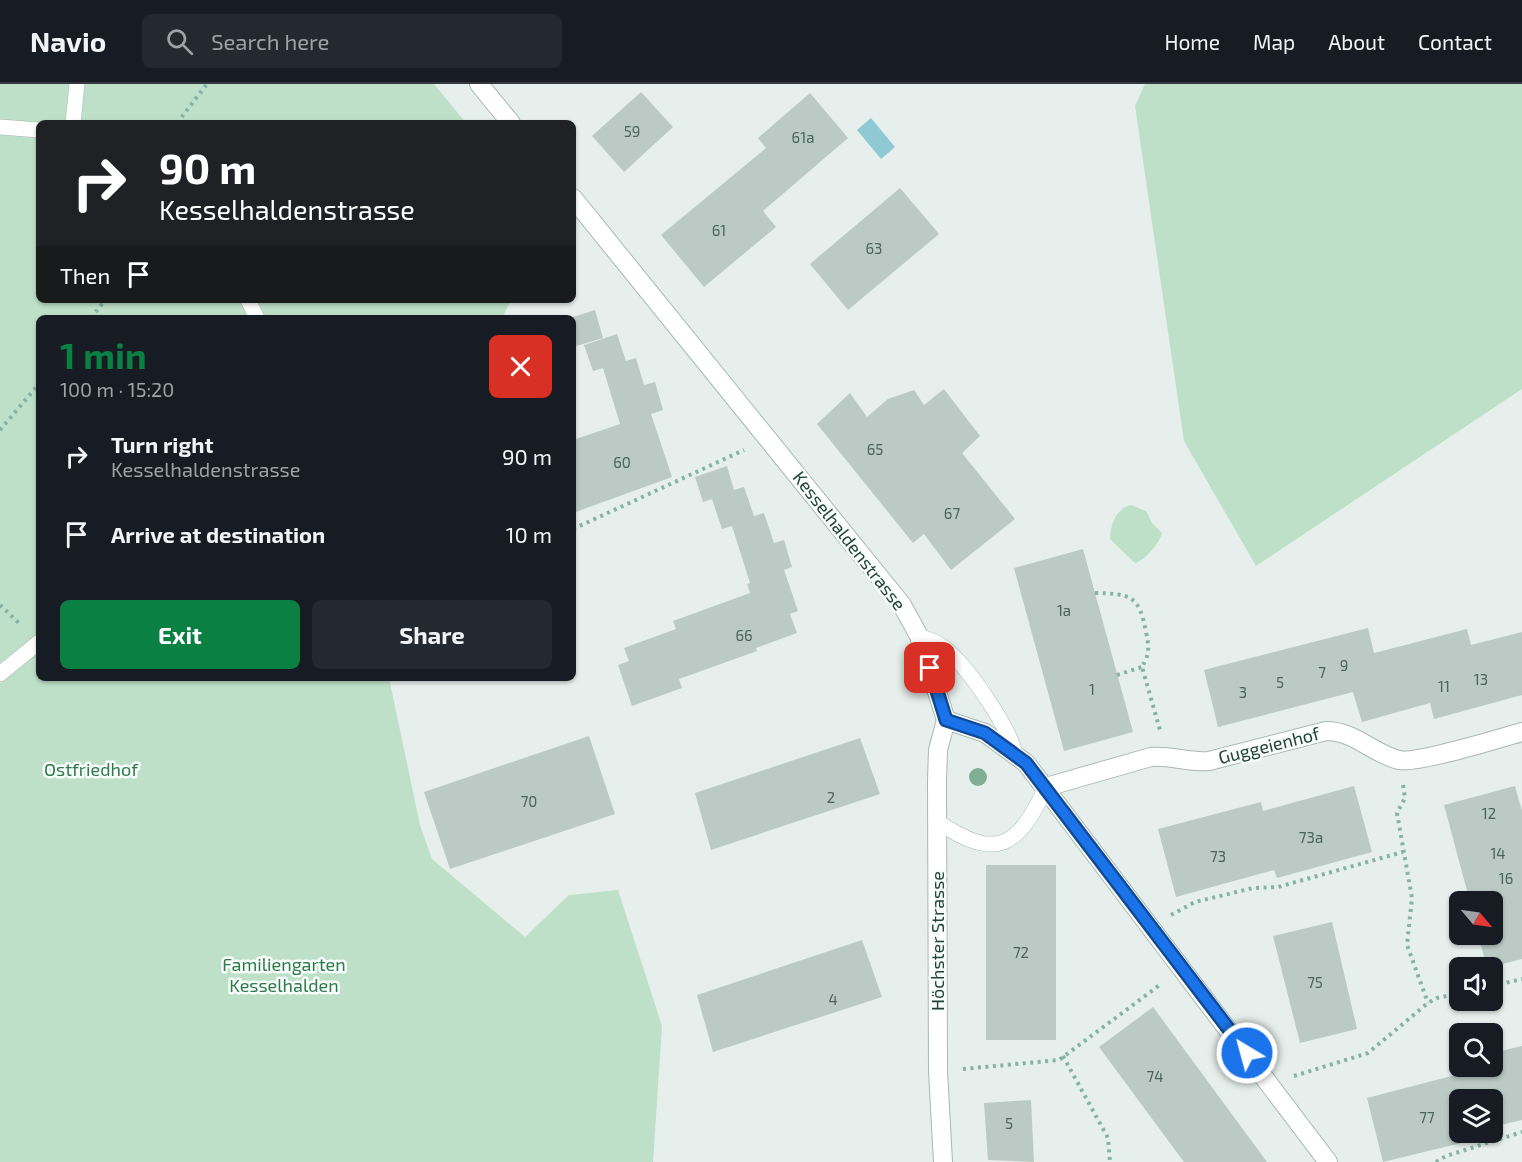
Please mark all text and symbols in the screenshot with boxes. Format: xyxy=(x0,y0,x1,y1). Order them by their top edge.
search box xyxy=(142,14,562,68)
text: Navio xyxy=(30,24,106,58)
icon: search xyxy=(163,25,196,58)
text: Search here xyxy=(211,28,329,54)
text: Home xyxy=(1164,29,1220,54)
text: Map xyxy=(1253,29,1295,54)
text: About xyxy=(1328,29,1385,54)
text: Contact xyxy=(1418,29,1492,54)
house number: 59 xyxy=(624,122,640,140)
house number: 61a xyxy=(792,128,814,146)
text: 90 m xyxy=(159,142,256,192)
icon: right xyxy=(60,144,138,222)
text: Kesselhaldenstrasse xyxy=(159,193,415,225)
house number: 61 xyxy=(712,221,726,239)
house number: 63 xyxy=(866,239,882,257)
icon: arrive xyxy=(122,258,155,291)
text: Then xyxy=(60,262,110,288)
text: 1 min xyxy=(60,333,147,376)
button: close xyxy=(489,335,552,398)
text: 100 m · 15:20 xyxy=(60,377,174,401)
text: Turn right xyxy=(111,431,213,457)
icon: right xyxy=(60,440,93,473)
house number: 65 xyxy=(867,440,883,458)
text: 90 m xyxy=(502,443,552,469)
house number: 60 xyxy=(613,453,631,471)
text: Kesselhaldenstrasse xyxy=(111,457,301,481)
street label: Kesselhaldenstrasse xyxy=(789,466,911,614)
house number: 67 xyxy=(944,504,960,522)
icon: arrive xyxy=(60,518,93,551)
text: Arrive at destination xyxy=(111,521,325,547)
text: 10 m xyxy=(506,521,552,547)
button: Exit xyxy=(60,600,300,669)
button: Share xyxy=(312,600,552,669)
house number: 1a xyxy=(1057,601,1071,619)
house number: 66 xyxy=(735,626,753,644)
pin xyxy=(904,642,955,693)
icon: arrive xyxy=(913,651,946,684)
house number: 9 xyxy=(1340,656,1348,674)
house number: 7 xyxy=(1318,663,1326,681)
house number: 13 xyxy=(1474,670,1488,688)
house number: 5 xyxy=(1276,673,1284,691)
house number: 11 xyxy=(1438,677,1450,695)
house number: 1 xyxy=(1089,680,1095,698)
house number: 3 xyxy=(1239,683,1247,701)
street label: Guggeienhof xyxy=(1216,722,1323,768)
park label: Ostfriedhof xyxy=(44,758,139,780)
house number: 2 xyxy=(827,788,835,806)
house number: 70 xyxy=(521,792,537,810)
house number: 12 xyxy=(1482,804,1496,822)
house number: 73a xyxy=(1299,828,1323,846)
house number: 14 xyxy=(1490,844,1506,862)
house number: 73 xyxy=(1210,847,1226,865)
house number: 16 xyxy=(1499,869,1513,887)
street label: Höchster Strasse xyxy=(926,871,948,1011)
north arrow xyxy=(1449,891,1503,945)
map controls xyxy=(1449,891,1503,1143)
house number: 72 xyxy=(1013,943,1029,961)
park label: Familiengarten Kesselhalden xyxy=(222,953,346,996)
button: sound xyxy=(1449,957,1503,1011)
house number: 75 xyxy=(1307,973,1323,991)
house number: 4 xyxy=(828,990,838,1008)
position arrow xyxy=(1215,1021,1279,1085)
button: search xyxy=(1449,1023,1503,1077)
house number: 74 xyxy=(1147,1067,1163,1085)
button: layers xyxy=(1449,1089,1503,1143)
house number: 77 xyxy=(1419,1108,1435,1126)
house number: 5 xyxy=(1005,1114,1013,1132)

